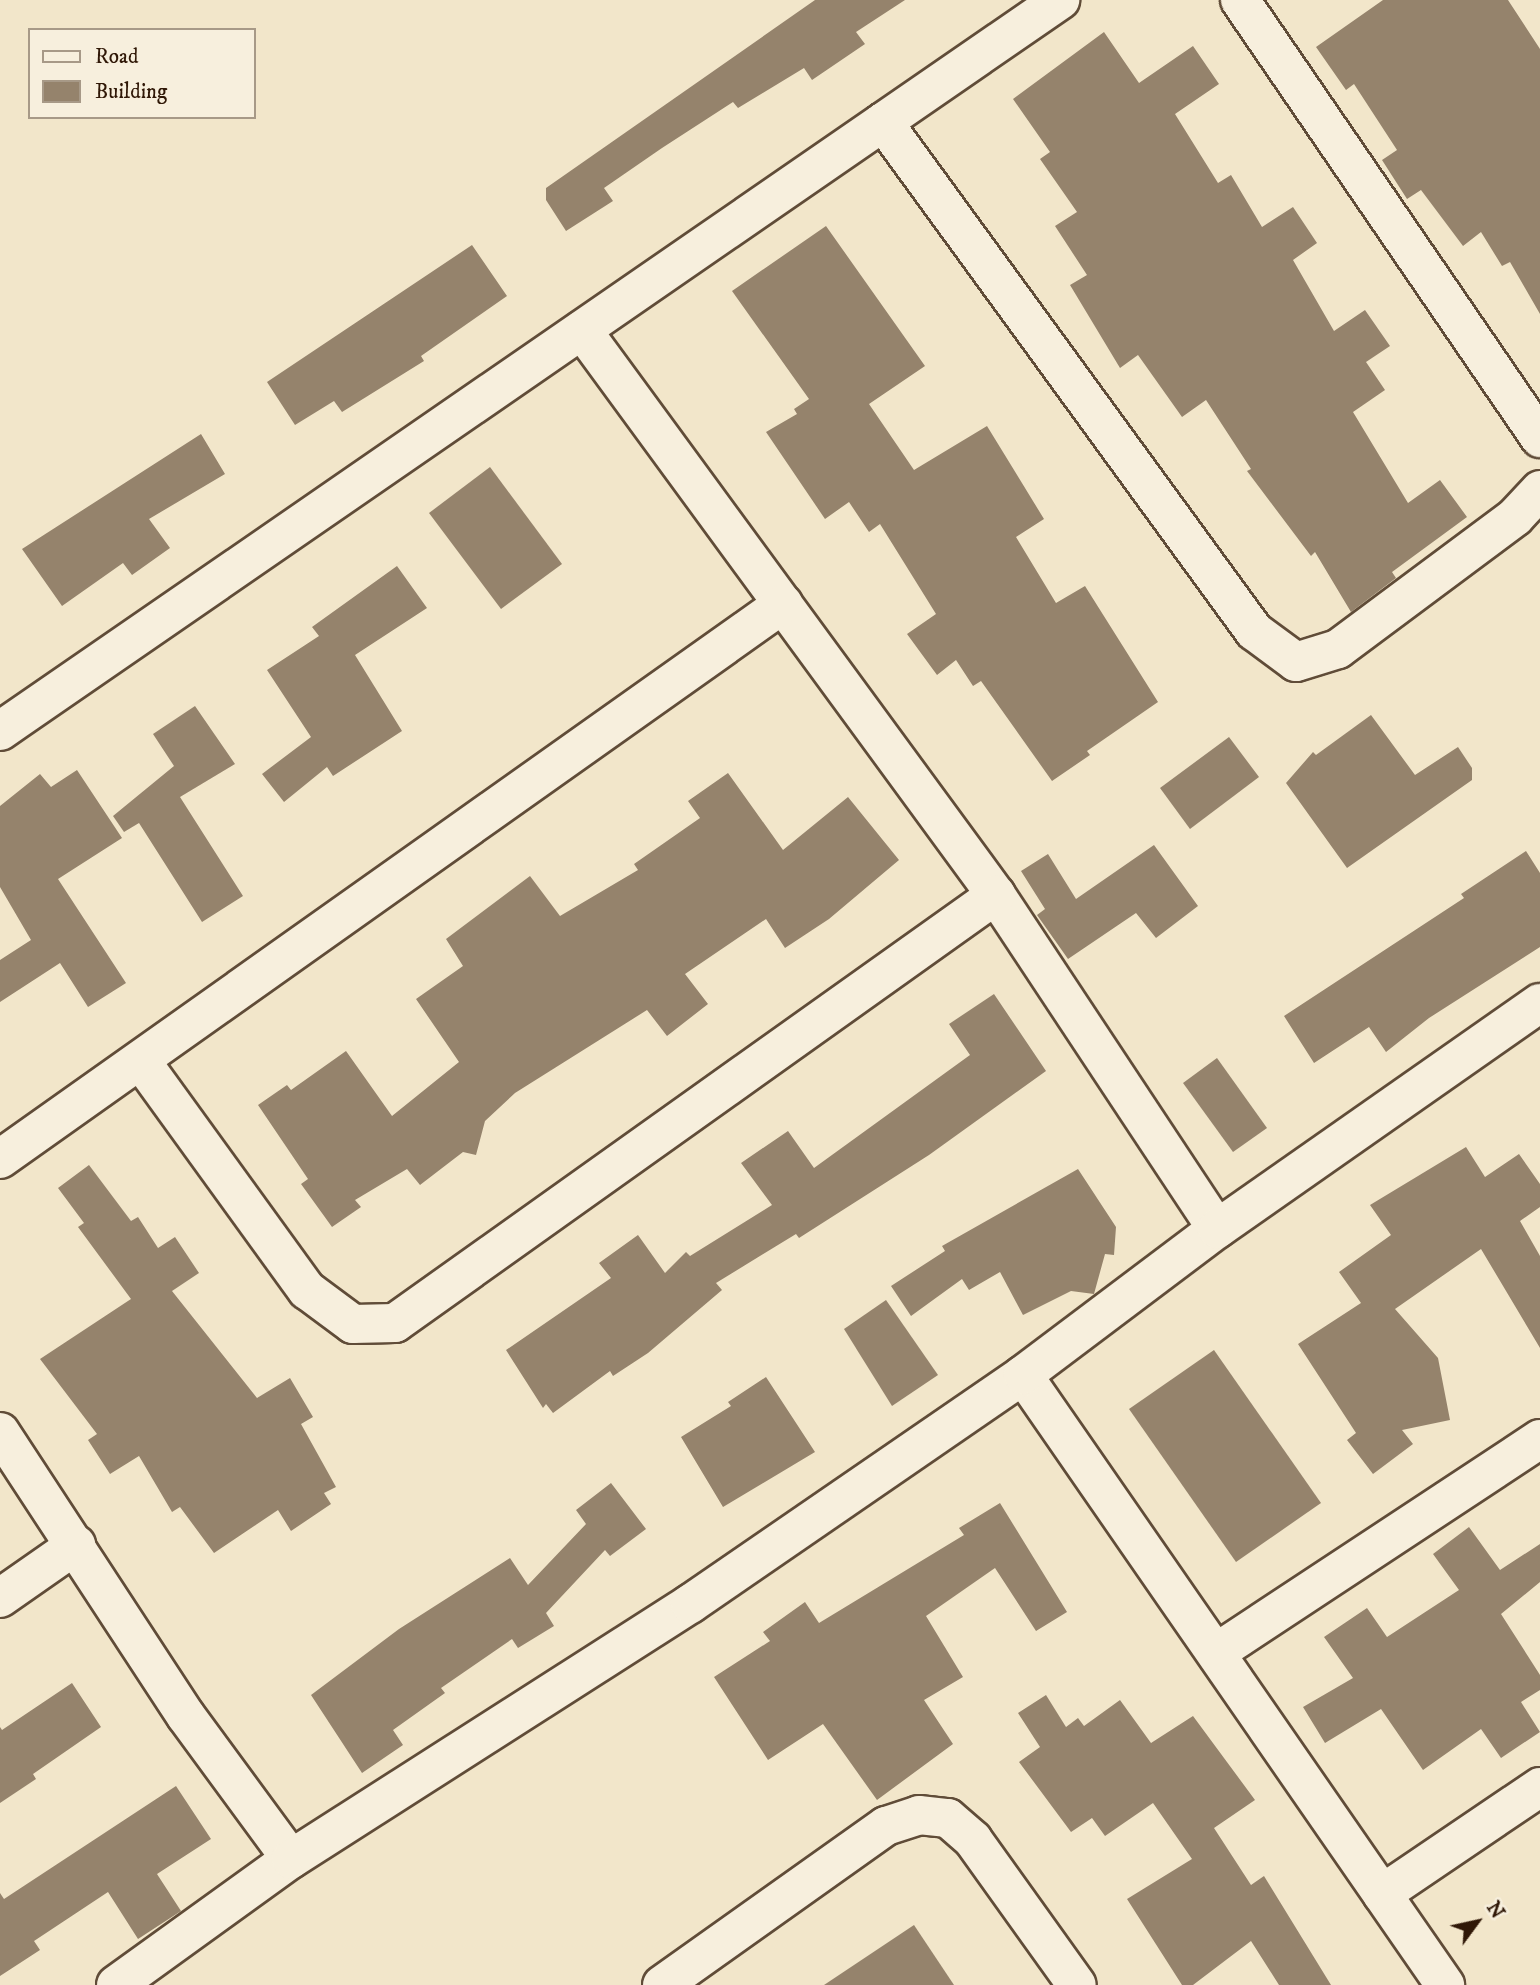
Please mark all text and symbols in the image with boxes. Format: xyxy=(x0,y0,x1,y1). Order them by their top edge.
legend xyxy=(28,28,256,119)
text: Road xyxy=(95,44,139,70)
text: Building xyxy=(95,79,167,105)
north arrow xyxy=(1442,1887,1512,1957)
text: N xyxy=(1481,1897,1509,1923)

